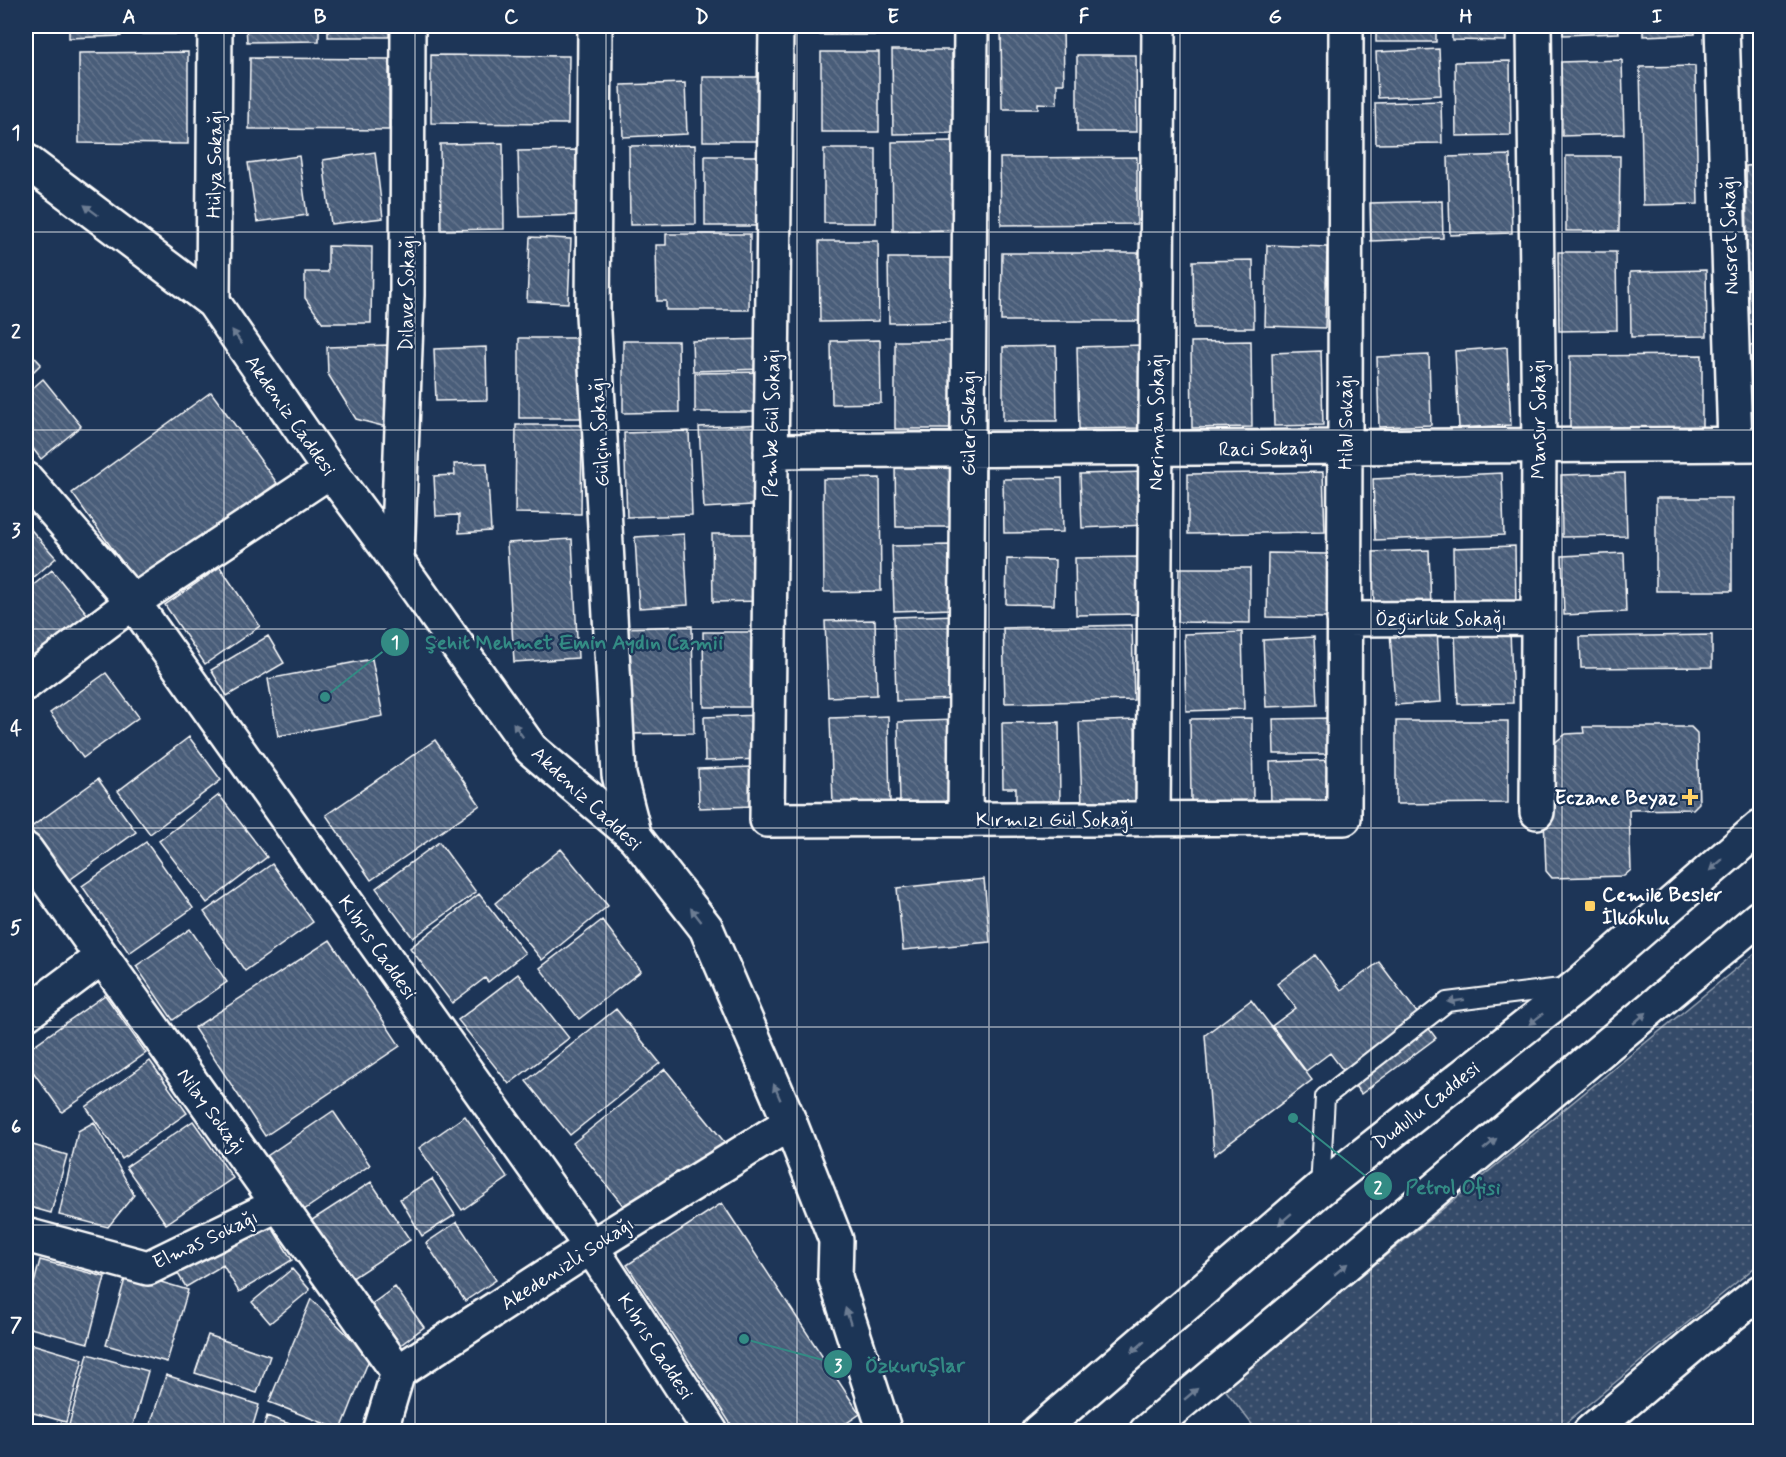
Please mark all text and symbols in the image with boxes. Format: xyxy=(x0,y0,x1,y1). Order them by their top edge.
text: A xyxy=(122,4,136,31)
text: B xyxy=(314,4,327,31)
text: C xyxy=(504,4,519,31)
text: D xyxy=(695,4,709,31)
text: E xyxy=(887,4,899,31)
text: F xyxy=(1079,4,1090,31)
text: G xyxy=(1268,4,1282,31)
text: H xyxy=(1459,4,1473,31)
text: I xyxy=(1652,4,1662,31)
street label: Hülya Sokağı xyxy=(201,110,230,219)
text: 1 xyxy=(12,120,20,147)
street label: Nusret Sokağı xyxy=(1715,175,1746,295)
one-way arrow xyxy=(84,204,99,216)
street label: Dilaver Sokağı xyxy=(393,234,422,352)
text: 2 xyxy=(11,319,21,346)
one-way arrow xyxy=(232,329,243,345)
street label: Pembe Gül Sokağı xyxy=(758,348,787,498)
street label: Akdeniz Caddesi xyxy=(238,350,342,482)
street label: Neriman Sokağı xyxy=(1144,353,1171,491)
street label: Mansur Sokağı xyxy=(1526,359,1553,479)
street label: Güler Sokağı xyxy=(956,370,983,476)
street label: Hilal Sokağı xyxy=(1333,374,1360,470)
street label: Gülçin Sokağı xyxy=(584,376,617,488)
street label: Raci Sokağı xyxy=(1218,435,1314,464)
text: 3 xyxy=(11,518,21,545)
street label: Özgürlük Sokağı xyxy=(1375,606,1507,635)
callout: Şehit Mehmet Emin Aydın Camii xyxy=(380,622,738,661)
text: Şehit Mehmet Emin Aydın Camii xyxy=(425,629,723,657)
text: 1 xyxy=(391,631,399,655)
text: 4 xyxy=(10,716,22,743)
one-way arrow xyxy=(512,723,524,739)
street label: Akdeniz Caddesi xyxy=(525,741,647,857)
place label: Eczane Beyaz xyxy=(1555,785,1678,812)
marker: Eczane Beyaz xyxy=(1683,790,1697,804)
street label: Kırmızı Gül Sokağı xyxy=(976,807,1134,834)
one-way arrow xyxy=(1709,858,1724,872)
place label: Cemile Besler İlkokulu xyxy=(1602,882,1723,932)
street label: Kıbrıs Caddesi xyxy=(331,890,423,1005)
marker: Cemile Besler İlkokulu xyxy=(1583,899,1597,913)
one-way arrow xyxy=(690,908,702,923)
text: 5 xyxy=(10,915,22,942)
one-way arrow xyxy=(1447,997,1466,1006)
one-way arrow xyxy=(1528,1012,1544,1025)
one-way arrow xyxy=(1632,1012,1648,1025)
street label: Dudullu Caddesi xyxy=(1368,1056,1486,1157)
street label: Nilay Sokağı xyxy=(170,1063,252,1161)
one-way arrow xyxy=(772,1083,781,1101)
text: 6 xyxy=(11,1114,21,1141)
one-way arrow xyxy=(1482,1137,1498,1150)
callout: Petrol Ofisi xyxy=(1363,1167,1512,1206)
text: Petrol Ofisi xyxy=(1405,1174,1501,1202)
text: 2 xyxy=(1374,1176,1383,1200)
street label: Elmas Sokağı xyxy=(149,1204,263,1277)
street label: Akedenizli Sokağı xyxy=(496,1211,640,1317)
one-way arrow xyxy=(1277,1213,1293,1226)
one-way arrow xyxy=(1333,1263,1348,1276)
street label: Kıbrıs Caddesi xyxy=(610,1289,699,1405)
one-way arrow xyxy=(842,1307,852,1325)
text: 7 xyxy=(10,1312,22,1339)
one-way arrow xyxy=(1131,1340,1146,1353)
callout: Özkuruşlar xyxy=(823,1345,977,1384)
text: Özkuruşlar xyxy=(865,1352,966,1380)
text: 3 xyxy=(834,1354,843,1378)
one-way arrow xyxy=(1183,1388,1198,1401)

